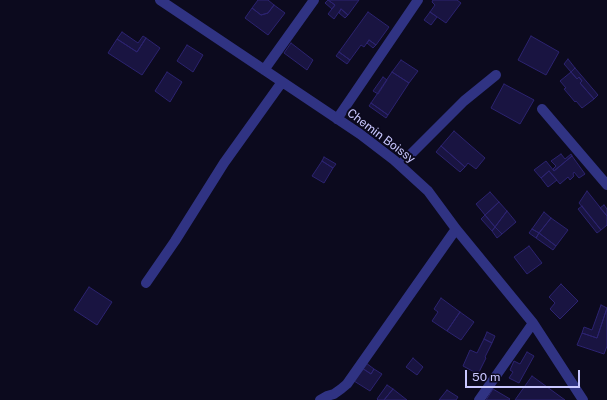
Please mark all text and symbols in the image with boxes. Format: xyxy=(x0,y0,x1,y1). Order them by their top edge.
street label: Chemin Boissy xyxy=(344,106,418,166)
scale bar xyxy=(467,362,582,388)
text: 50 m xyxy=(472,370,500,384)

